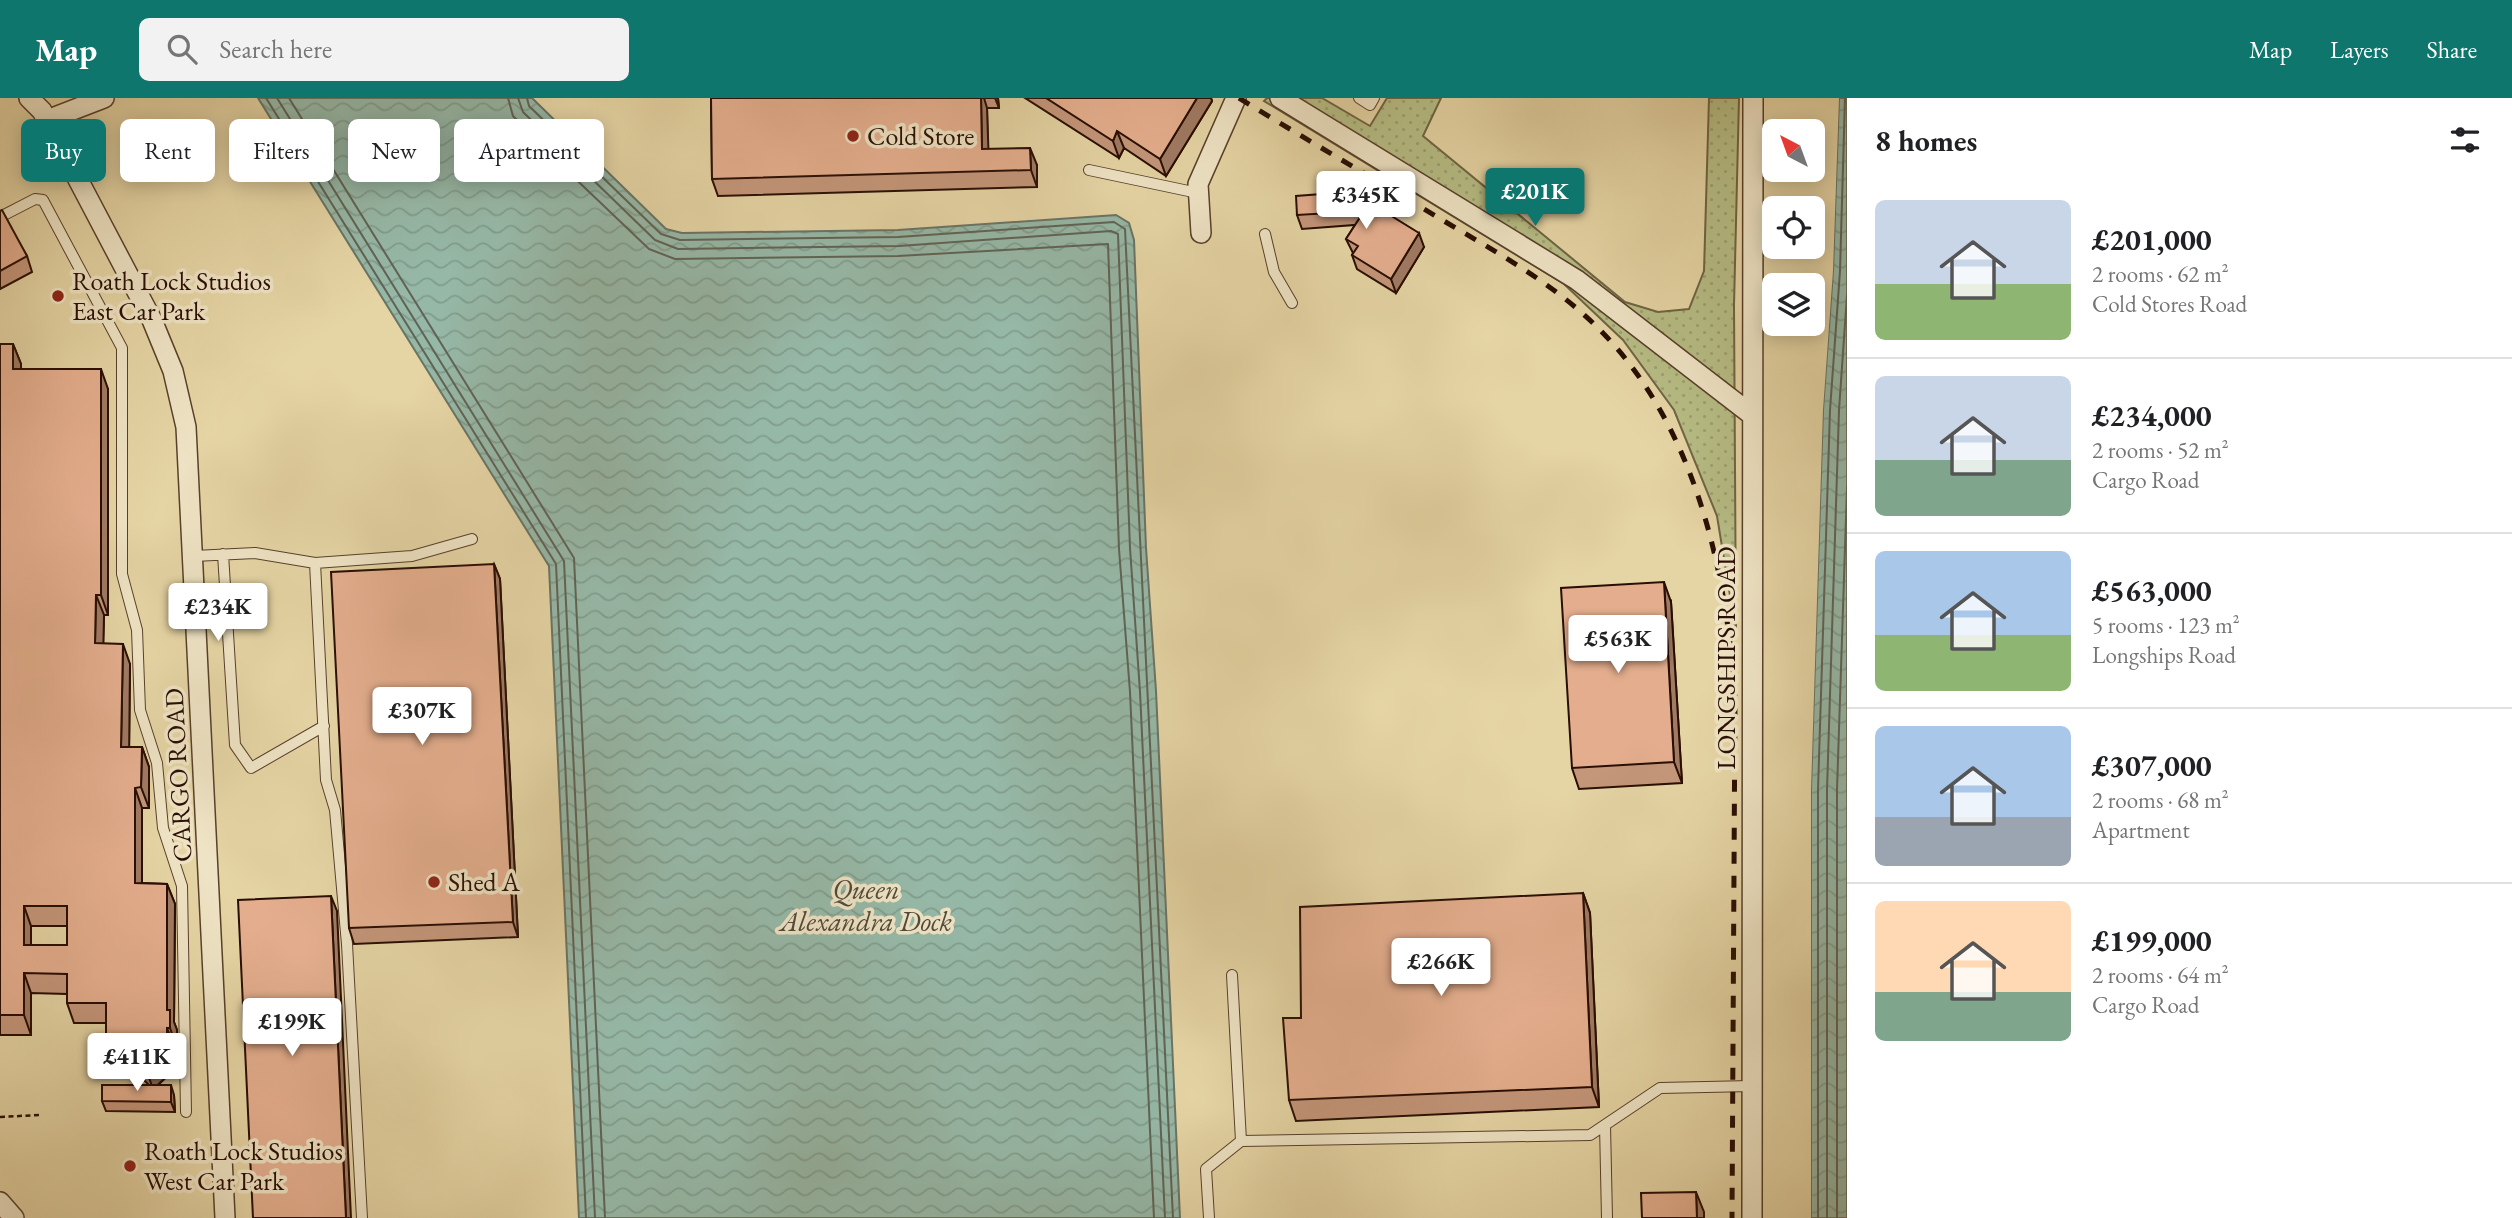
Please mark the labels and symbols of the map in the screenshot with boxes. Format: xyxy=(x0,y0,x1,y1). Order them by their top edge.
place label: Cold Store xyxy=(867,119,974,153)
north arrow xyxy=(1762,119,1825,182)
marker: Cold Store xyxy=(845,128,861,144)
pin: £201K xyxy=(1486,169,1584,228)
pin: £345K xyxy=(1317,172,1415,231)
place label: Roath Lock Studios East Car Park xyxy=(72,264,271,328)
marker: Roath Lock Studios East Car Park xyxy=(50,288,66,304)
street label: LONGSHIPS ROAD xyxy=(1709,546,1743,770)
pin: £234K xyxy=(169,584,267,643)
pin: £563K xyxy=(1569,616,1667,675)
street label: CARGO ROAD xyxy=(156,687,200,863)
pin: £307K xyxy=(373,688,471,747)
place label: Shed A xyxy=(448,865,521,899)
water label: Queen Alexandra Dock xyxy=(778,871,952,939)
marker: Shed A xyxy=(426,874,442,890)
pin: £266K xyxy=(1392,939,1490,998)
pin: £199K xyxy=(243,998,341,1058)
pin: £411K xyxy=(88,1034,186,1093)
place label: Roath Lock Studios West Car Park xyxy=(144,1134,343,1198)
marker: Roath Lock Studios West Car Park xyxy=(122,1158,138,1174)

